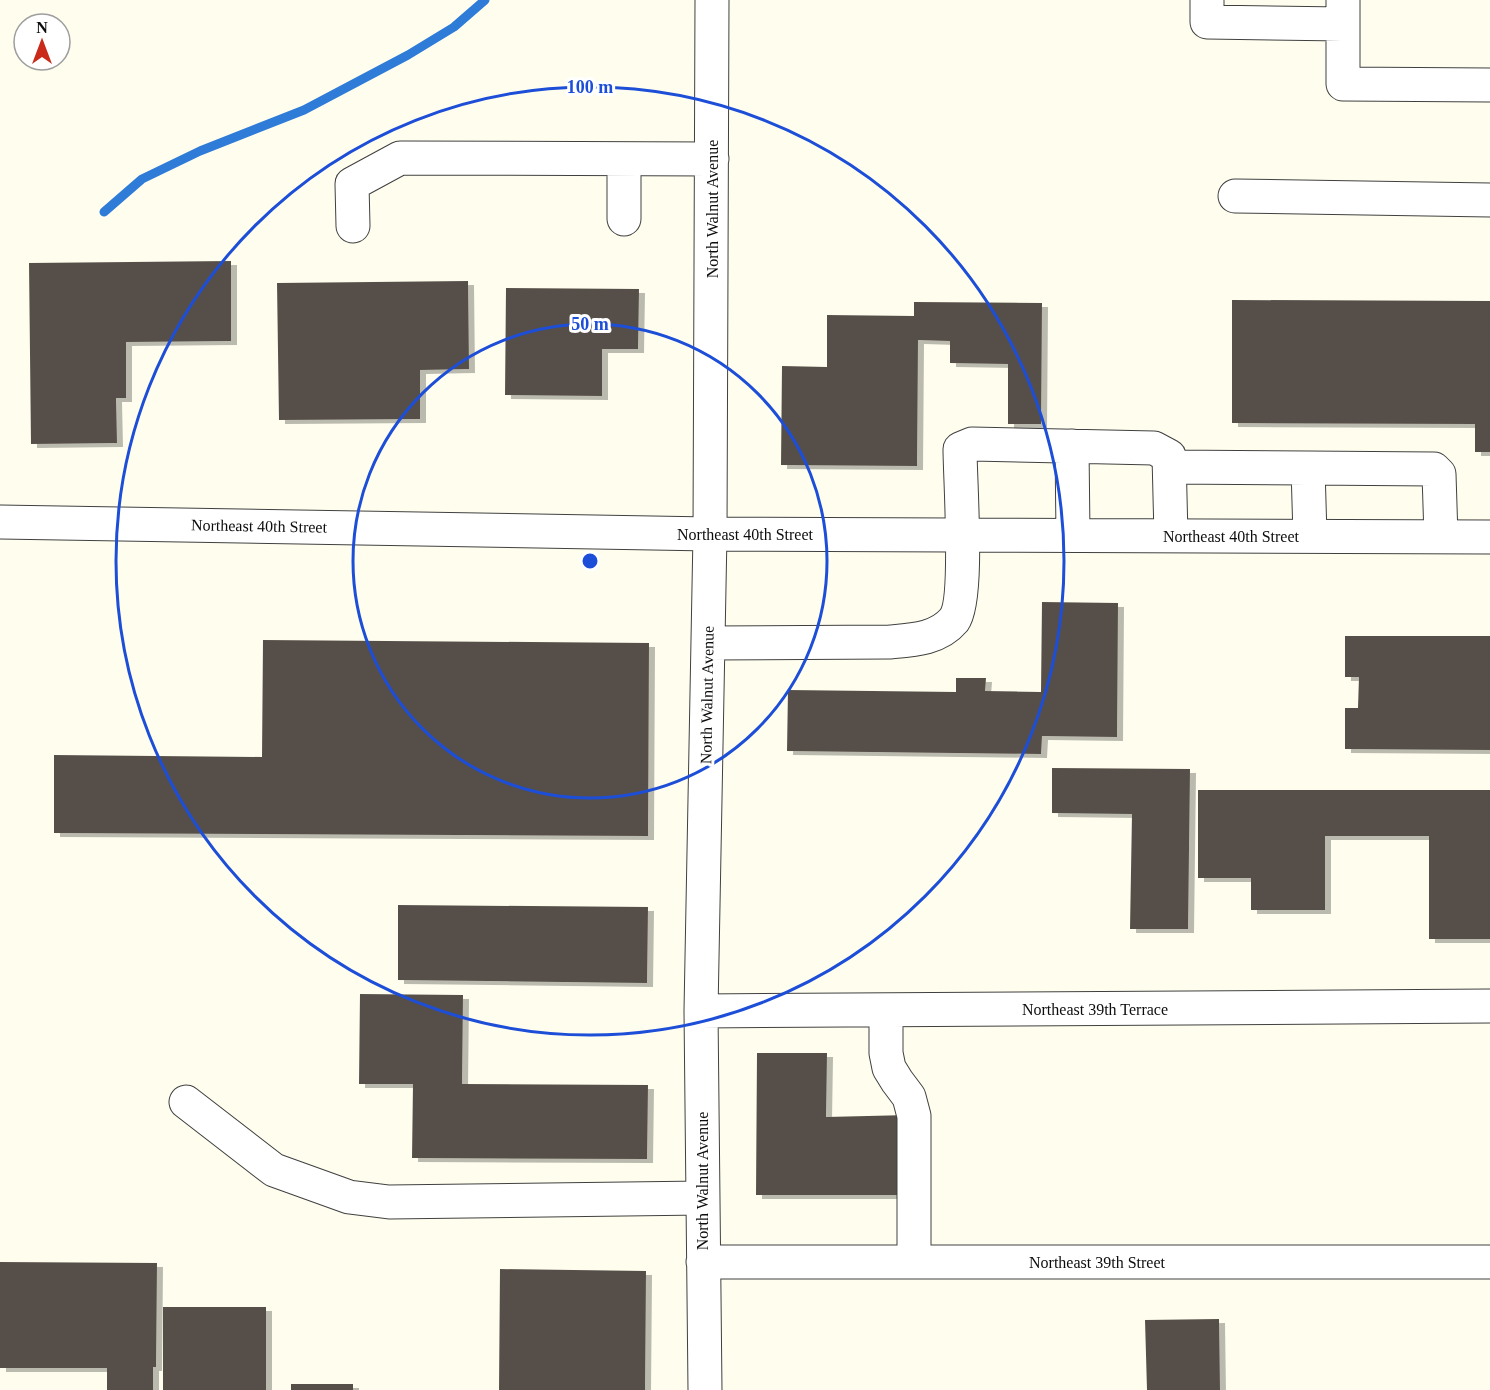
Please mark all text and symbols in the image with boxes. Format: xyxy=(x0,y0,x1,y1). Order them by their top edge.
north arrow xyxy=(12,12,72,72)
text: N xyxy=(36,19,48,36)
text: 100 m xyxy=(567,77,613,97)
street label: North Walnut Avenue xyxy=(704,140,721,278)
text: 50 m xyxy=(571,314,609,334)
street label: Northeast 40th Street xyxy=(191,516,328,536)
street label: Northeast 40th Street xyxy=(677,526,814,543)
street label: Northeast 40th Street xyxy=(1163,528,1300,545)
centre of rings xyxy=(580,551,600,571)
street label: North Walnut Avenue xyxy=(697,626,717,764)
street label: Northeast 39th Terrace xyxy=(1022,1001,1168,1018)
street label: North Walnut Avenue xyxy=(694,1112,711,1250)
street label: Northeast 39th Street xyxy=(1029,1254,1166,1271)

